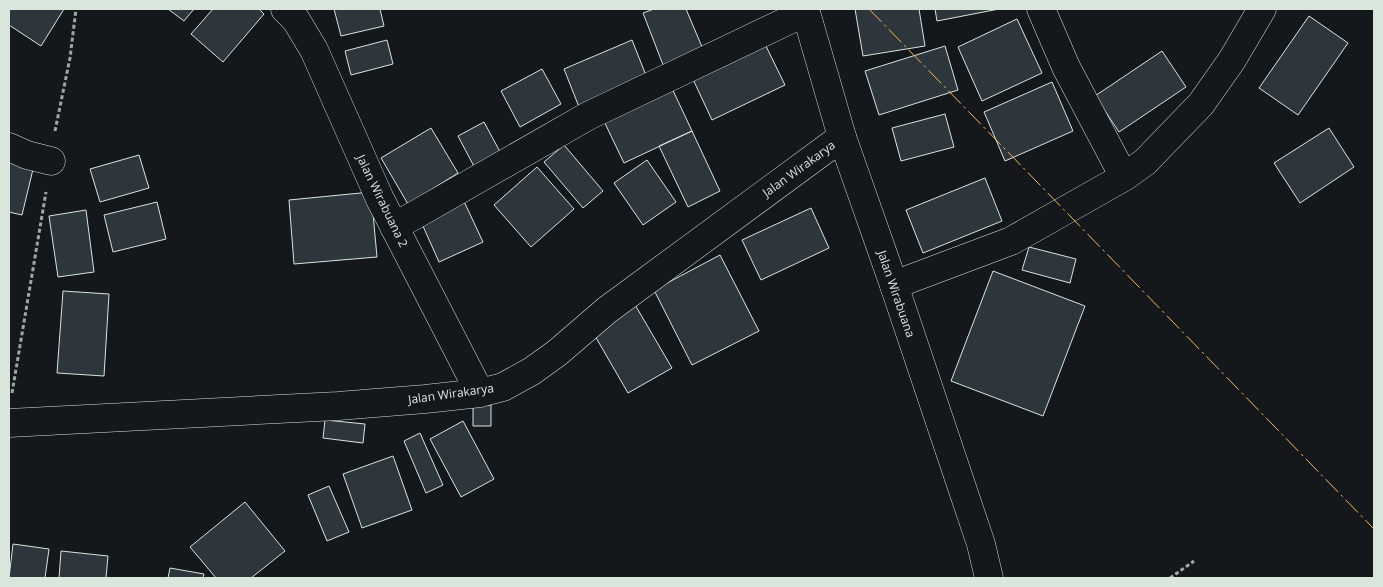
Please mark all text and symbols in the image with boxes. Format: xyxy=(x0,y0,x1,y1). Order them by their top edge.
street label: Jalan Wirakarya xyxy=(758,136,839,201)
street label: Jalan Wirabuana 2 xyxy=(352,151,412,250)
street label: Jalan Wirabuana xyxy=(873,247,919,340)
street label: Jalan Wirakarya xyxy=(406,379,495,408)

